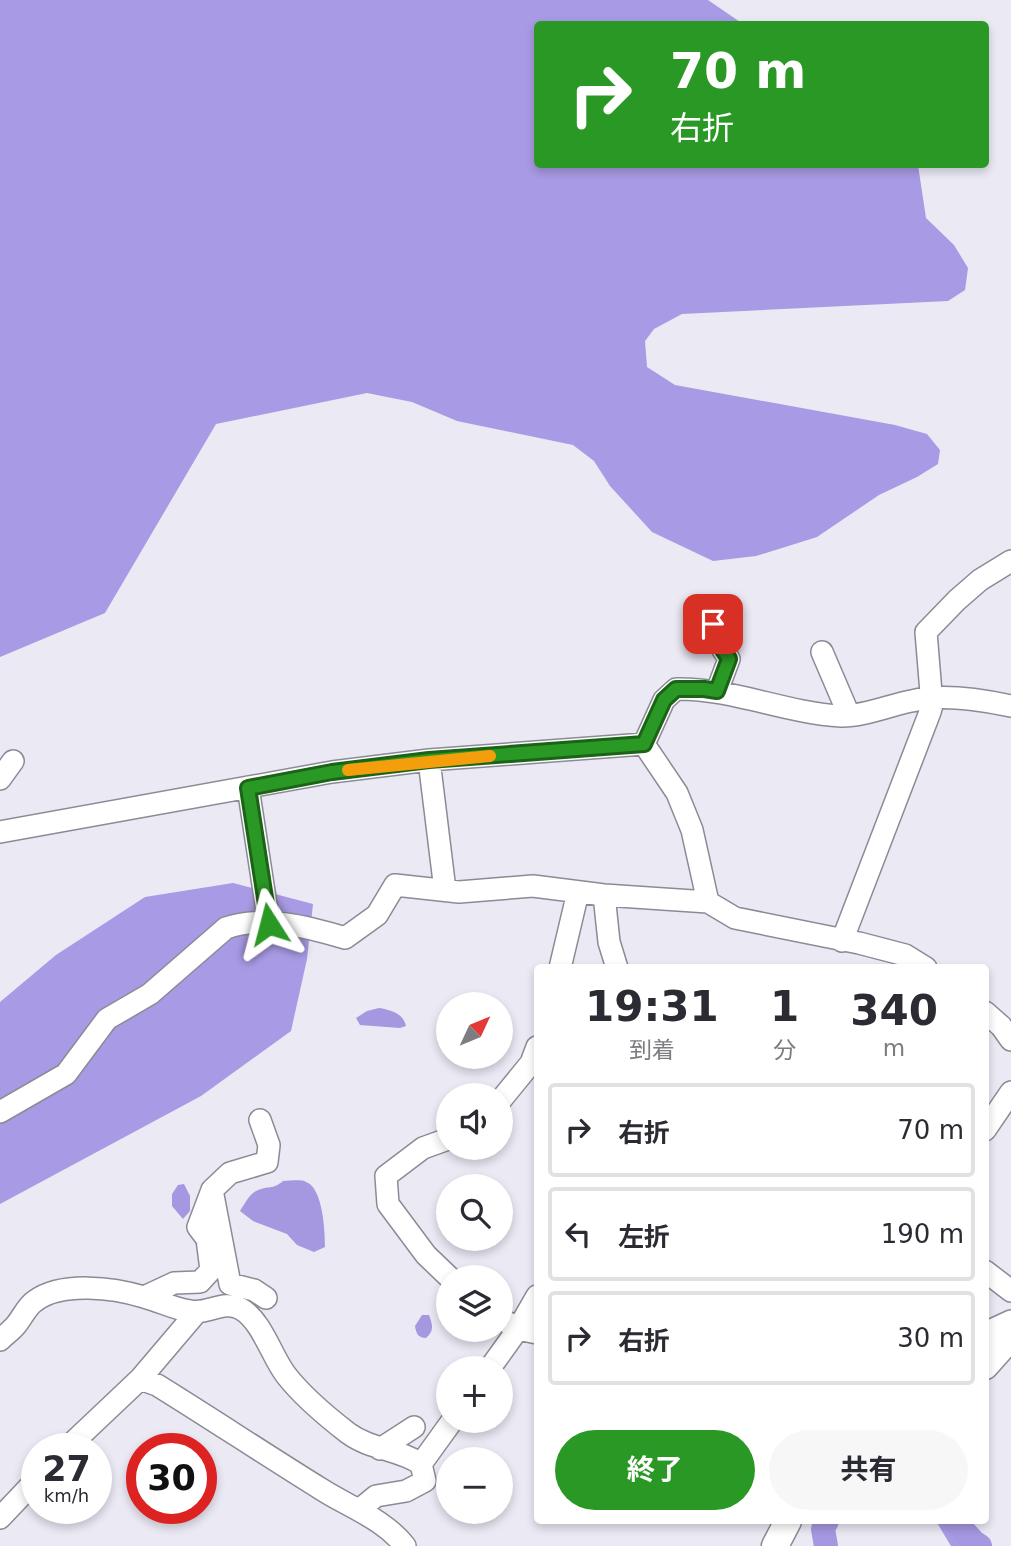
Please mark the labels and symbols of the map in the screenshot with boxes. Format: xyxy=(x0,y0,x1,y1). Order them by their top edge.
pin xyxy=(683,594,743,654)
position arrow xyxy=(232,887,306,961)
north arrow xyxy=(436,992,513,1069)
speed limit sign: 30 xyxy=(126,1433,217,1524)

